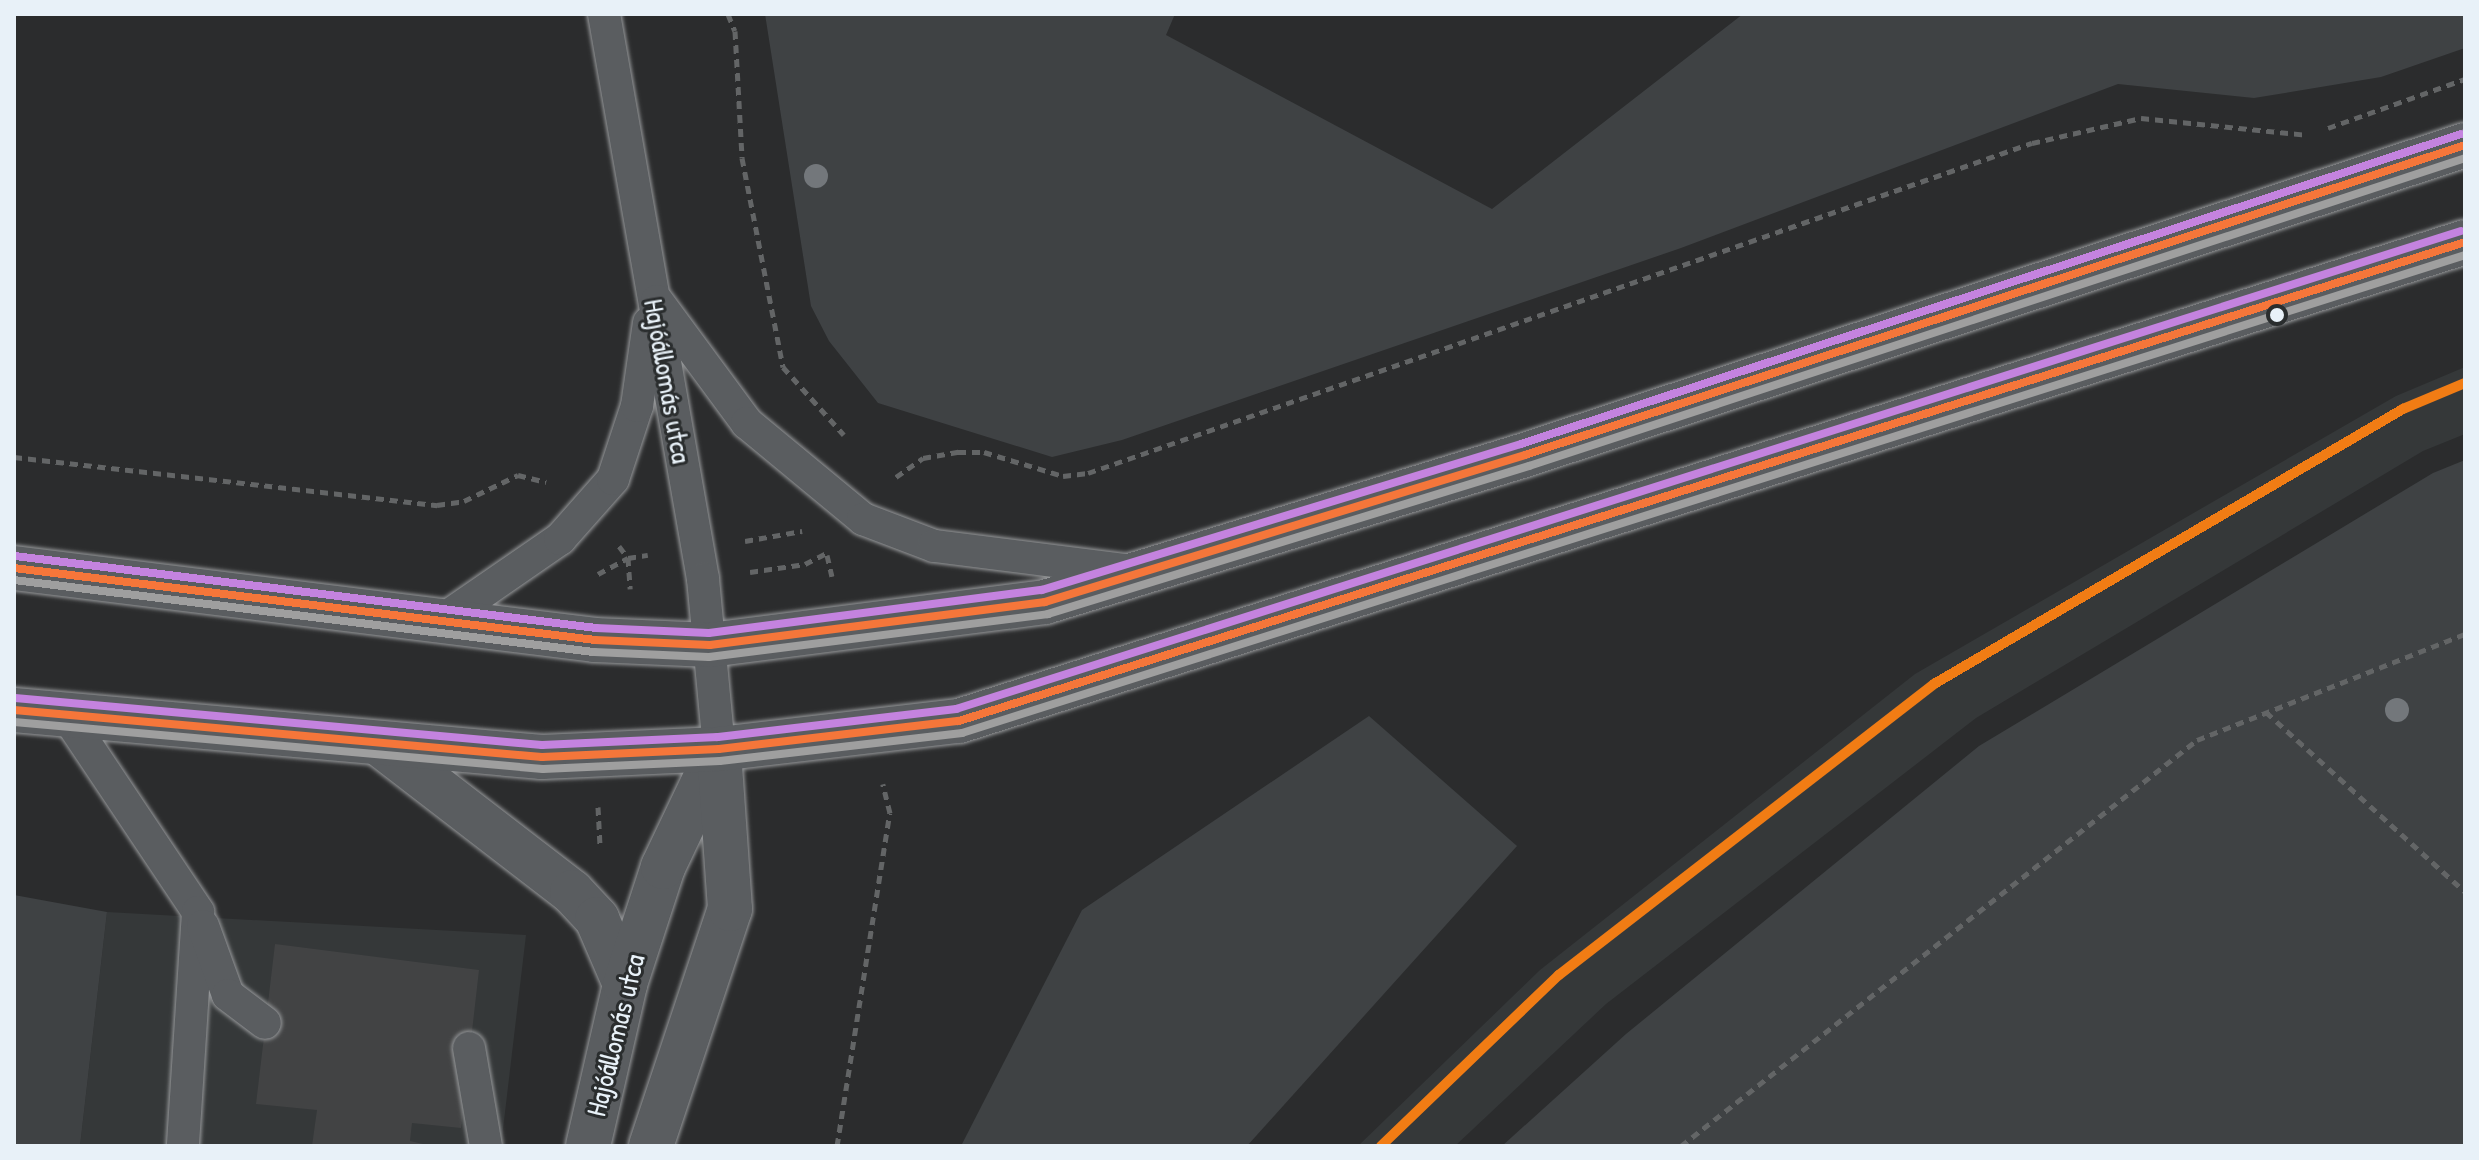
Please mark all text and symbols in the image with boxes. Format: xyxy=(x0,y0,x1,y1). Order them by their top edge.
street label: Hajóállomás utca xyxy=(637,296,699,466)
unlabelled marker xyxy=(2269,307,2285,323)
street label: Hajóállomás utca xyxy=(579,950,651,1120)

